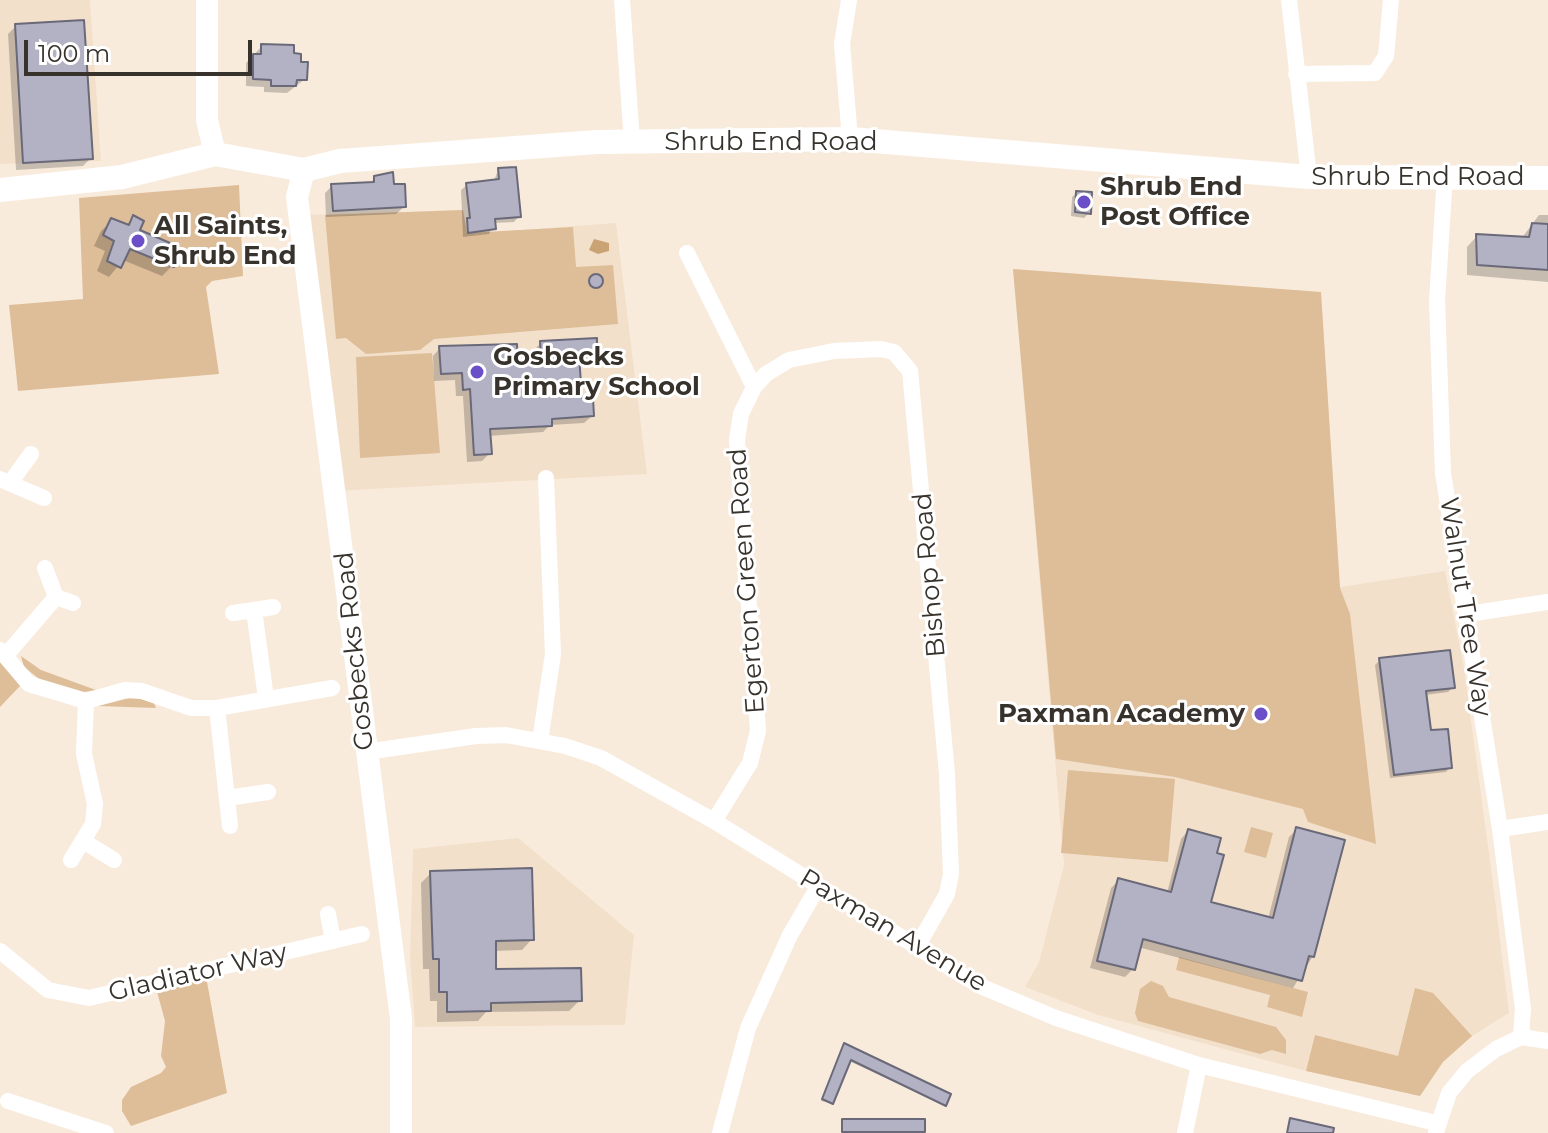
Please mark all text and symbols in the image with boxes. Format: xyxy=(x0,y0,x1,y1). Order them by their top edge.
scale bar xyxy=(28,24,256,74)
text: 100 m xyxy=(38,39,110,68)
street label: Shrub End Road xyxy=(664,126,878,158)
street label: Shrub End Road xyxy=(1311,161,1525,193)
place label: Shrub End Post Office xyxy=(1100,171,1250,232)
marker: Shrub End Post Office xyxy=(1075,193,1093,211)
place label: All Saints, Shrub End xyxy=(154,210,296,272)
marker: All Saints, Shrub End xyxy=(129,232,147,250)
place label: Gosbecks Primary School xyxy=(493,341,700,402)
marker: Gosbecks Primary School xyxy=(468,363,486,381)
street label: Egerton Green Road xyxy=(722,447,772,715)
street label: Bishop Road xyxy=(907,491,953,659)
street label: Walnut Tree Way xyxy=(1432,495,1498,719)
street label: Gosbecks Road xyxy=(329,550,381,752)
place label: Paxman Academy xyxy=(998,698,1245,730)
marker: Paxman Academy xyxy=(1252,705,1270,723)
street label: Paxman Avenue xyxy=(794,863,992,999)
street label: Gladiator Way xyxy=(106,937,290,1009)

